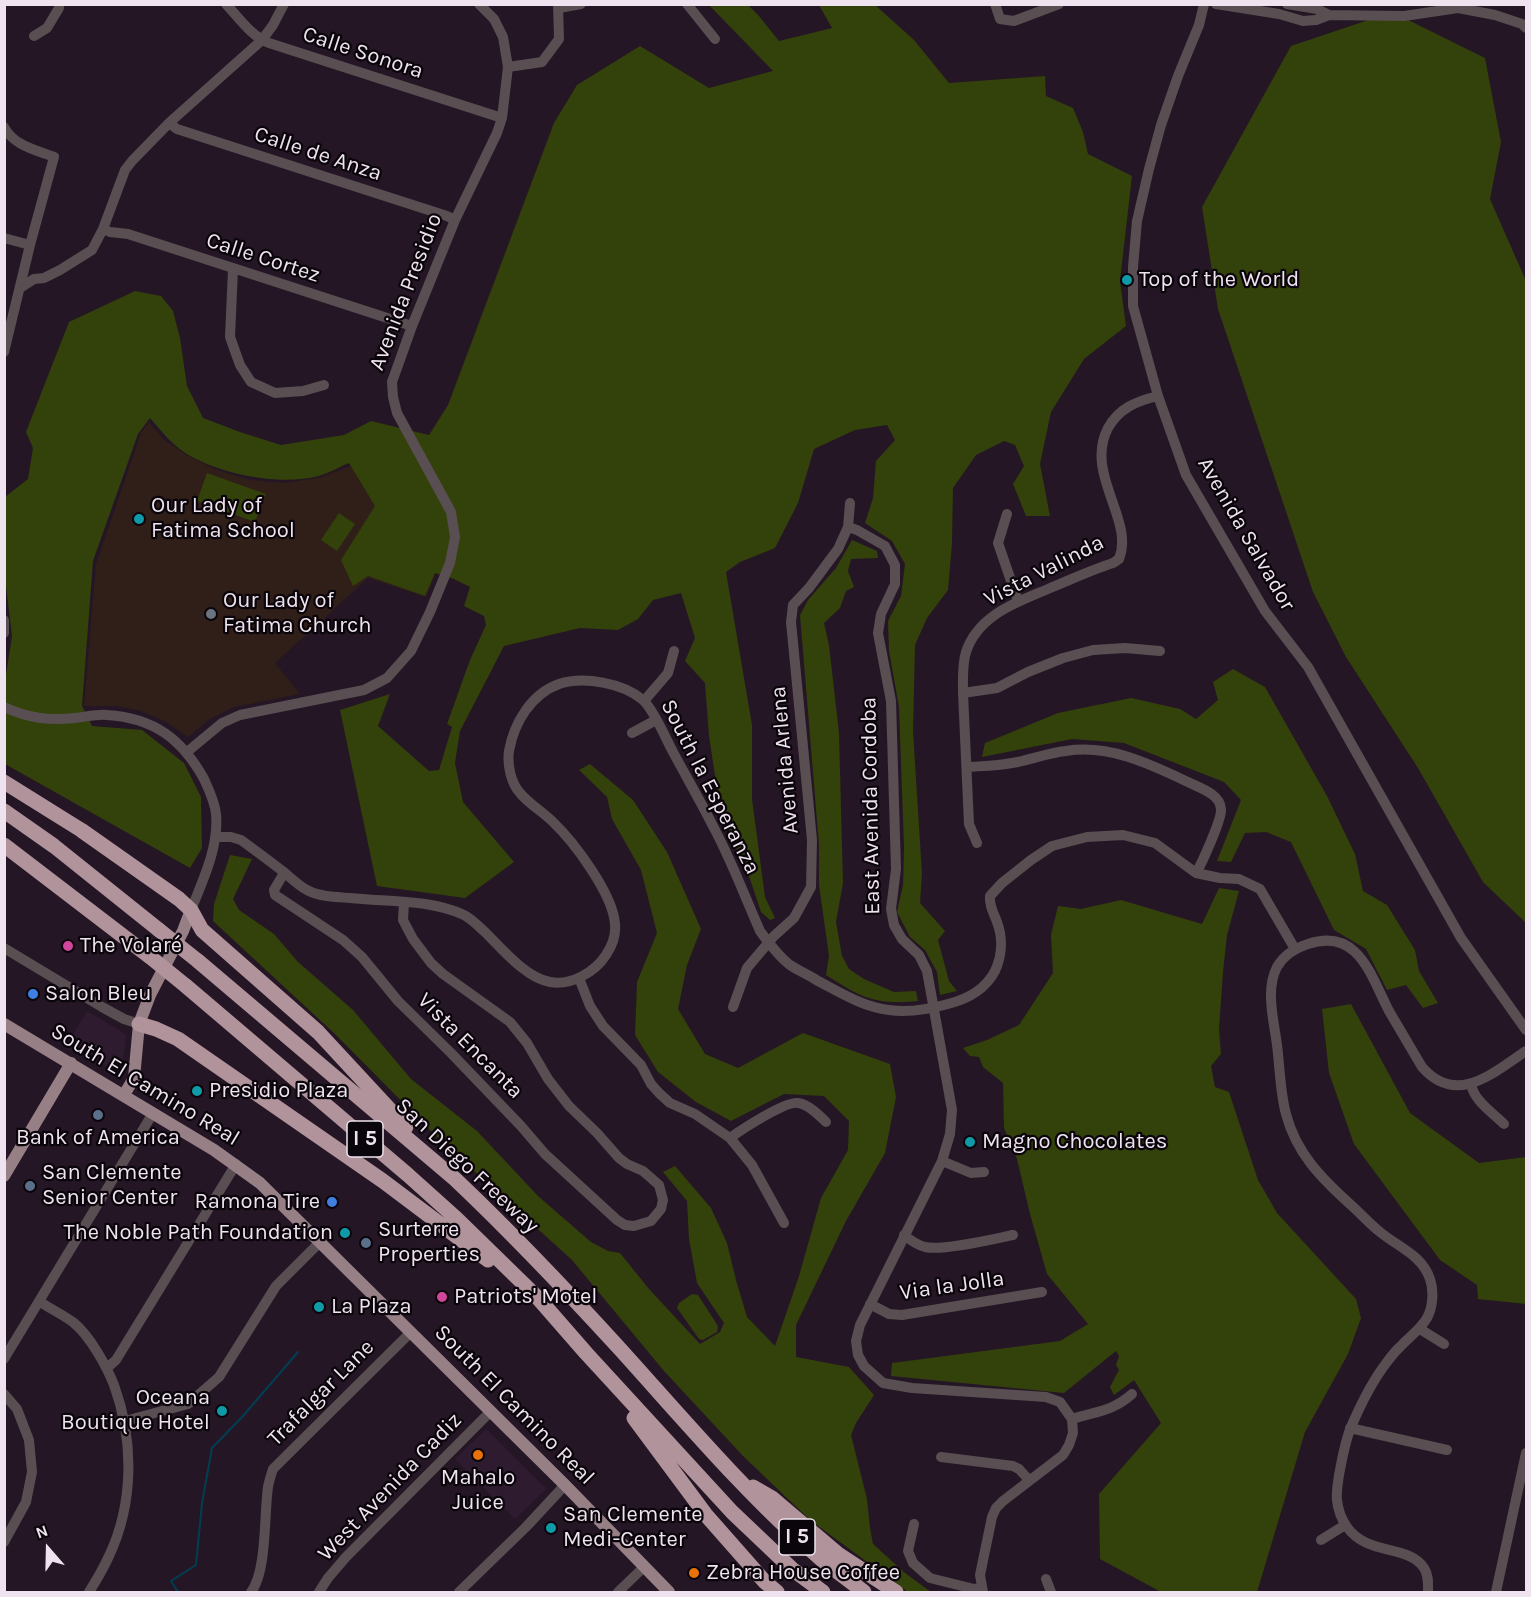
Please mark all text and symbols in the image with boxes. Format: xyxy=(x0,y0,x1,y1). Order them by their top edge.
street label: Calle Sonora xyxy=(299,21,427,85)
street label: Calle de Anza xyxy=(251,121,385,187)
street label: Avenida Presidio xyxy=(364,210,448,374)
street label: Calle Cortez xyxy=(203,227,323,289)
place label: Top of the World xyxy=(1139,267,1299,293)
marker: Top of the World xyxy=(1120,273,1134,287)
street label: Avenida Salvador xyxy=(1191,453,1301,615)
place label: Our Lady of Fatima School xyxy=(151,493,295,544)
marker: Our Lady of Fatima School xyxy=(132,512,146,526)
street label: Vista Valinda xyxy=(980,529,1108,613)
place label: Our Lady of Fatima Church xyxy=(223,588,372,640)
marker: Our Lady of Fatima Church xyxy=(204,607,218,621)
street label: Avenida Arlena xyxy=(765,685,805,835)
street label: South la Esperanza xyxy=(654,695,766,879)
street label: East Avenida Cordoba xyxy=(856,697,886,915)
place label: The Volaré xyxy=(80,933,182,959)
marker: The Volaré xyxy=(61,939,75,953)
place label: Salon Bleu xyxy=(45,981,152,1007)
marker: Salon Bleu xyxy=(26,987,40,1001)
street label: Vista Encanta xyxy=(412,988,528,1104)
street label: South El Camino Real xyxy=(46,1018,244,1152)
place label: Presidio Plaza xyxy=(209,1078,348,1104)
marker: Presidio Plaza xyxy=(190,1084,204,1098)
street label: San Diego Freeway xyxy=(390,1093,544,1239)
marker: Bank of America xyxy=(91,1108,105,1122)
road number: I 5 xyxy=(347,1121,383,1157)
place label: Bank of America xyxy=(16,1125,180,1151)
place label: Magno Chocolates xyxy=(982,1129,1167,1155)
marker: Magno Chocolates xyxy=(963,1135,977,1149)
place label: San Clemente Senior Center xyxy=(42,1160,182,1212)
marker: San Clemente Senior Center xyxy=(23,1179,37,1193)
place label: Ramona Tire xyxy=(194,1189,320,1215)
marker: Ramona Tire xyxy=(325,1195,339,1209)
place label: Surterre Properties xyxy=(378,1217,480,1268)
place label: The Noble Path Foundation xyxy=(64,1220,333,1246)
marker: The Noble Path Foundation xyxy=(338,1226,352,1240)
marker: Surterre Properties xyxy=(359,1236,373,1250)
street label: Via la Jolla xyxy=(898,1266,1006,1306)
place label: Patriots' Motel xyxy=(454,1284,598,1310)
marker: Patriots' Motel xyxy=(435,1290,449,1304)
place label: La Plaza xyxy=(331,1294,412,1320)
marker: La Plaza xyxy=(312,1300,326,1314)
street label: South El Camino Real xyxy=(428,1319,600,1491)
street label: Trafalgar Lane xyxy=(262,1334,380,1452)
place label: Oceana Boutique Hotel xyxy=(61,1385,210,1436)
marker: Oceana Boutique Hotel xyxy=(215,1404,229,1418)
street label: West Avenida Cadiz xyxy=(313,1407,467,1567)
marker: Mahalo Juice xyxy=(471,1448,485,1462)
place label: Mahalo Juice xyxy=(441,1465,515,1516)
place label: San Clemente Medi-Center xyxy=(563,1502,703,1554)
north arrow xyxy=(18,1519,78,1579)
road number: I 5 xyxy=(779,1519,815,1555)
text: N xyxy=(33,1521,50,1543)
marker: San Clemente Medi-Center xyxy=(544,1521,558,1535)
place label: Zebra House Coffee xyxy=(706,1560,900,1586)
marker: Zebra House Coffee xyxy=(687,1566,701,1580)

